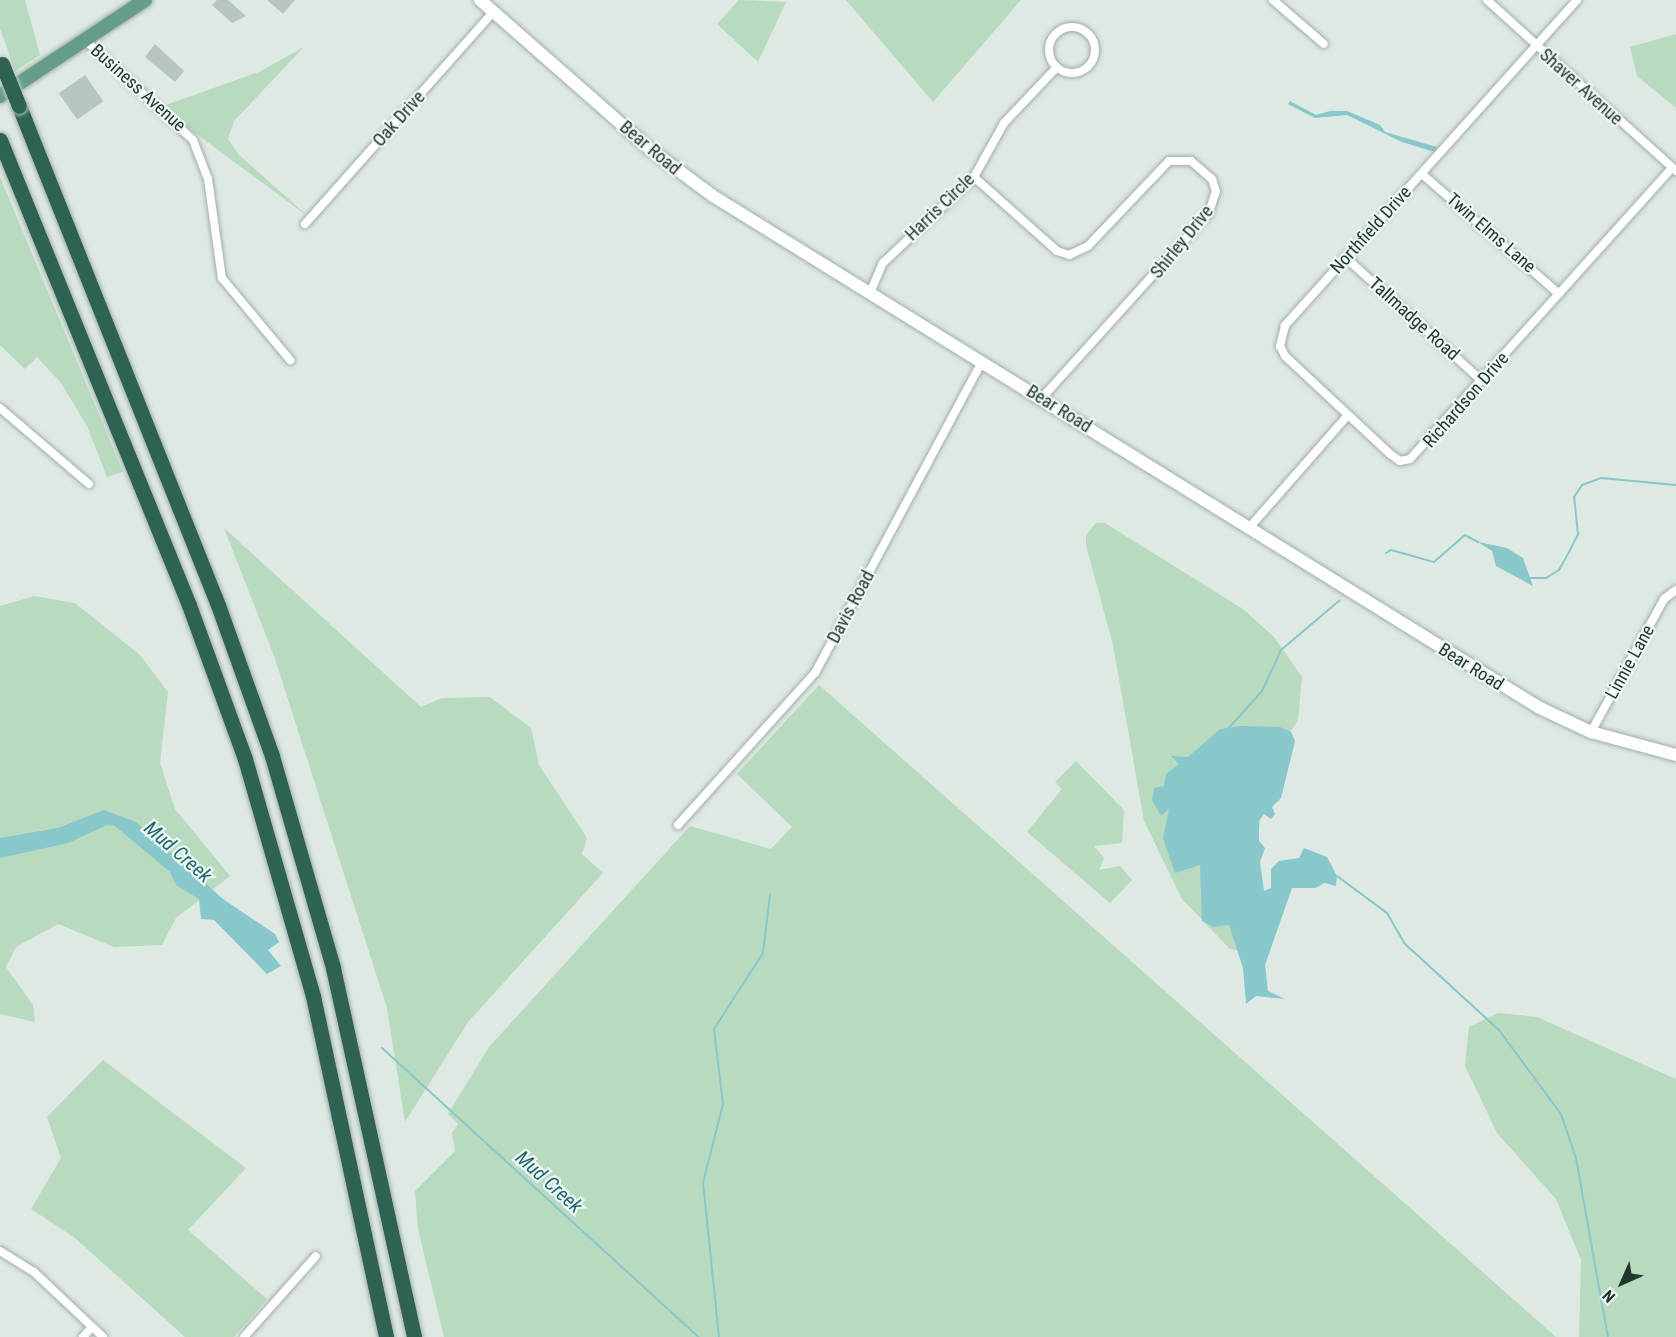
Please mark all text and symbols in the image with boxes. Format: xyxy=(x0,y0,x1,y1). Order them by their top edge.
street label: Business Avenue xyxy=(86,40,190,136)
street label: Shaver Avenue xyxy=(1535,44,1627,130)
street label: Oak Drive xyxy=(368,87,430,151)
street label: Bear Road xyxy=(615,116,685,180)
street label: Harris Circle xyxy=(901,169,979,245)
street label: Northfield Drive xyxy=(1326,182,1416,278)
street label: Twin Elms Lane xyxy=(1442,188,1540,278)
street label: Shirley Drive xyxy=(1146,201,1218,283)
street label: Tallmadge Road xyxy=(1364,273,1464,365)
street label: Richardson Drive xyxy=(1419,348,1513,452)
street label: Bear Road xyxy=(1022,381,1096,437)
street label: Davis Road xyxy=(823,567,879,647)
street label: Linnie Lane xyxy=(1601,621,1659,703)
street label: Bear Road xyxy=(1434,639,1508,695)
water label: Mud Creek xyxy=(139,816,217,888)
water label: Mud Creek xyxy=(511,1146,587,1218)
north arrow xyxy=(1592,1253,1652,1313)
text: N xyxy=(1599,1286,1619,1306)

